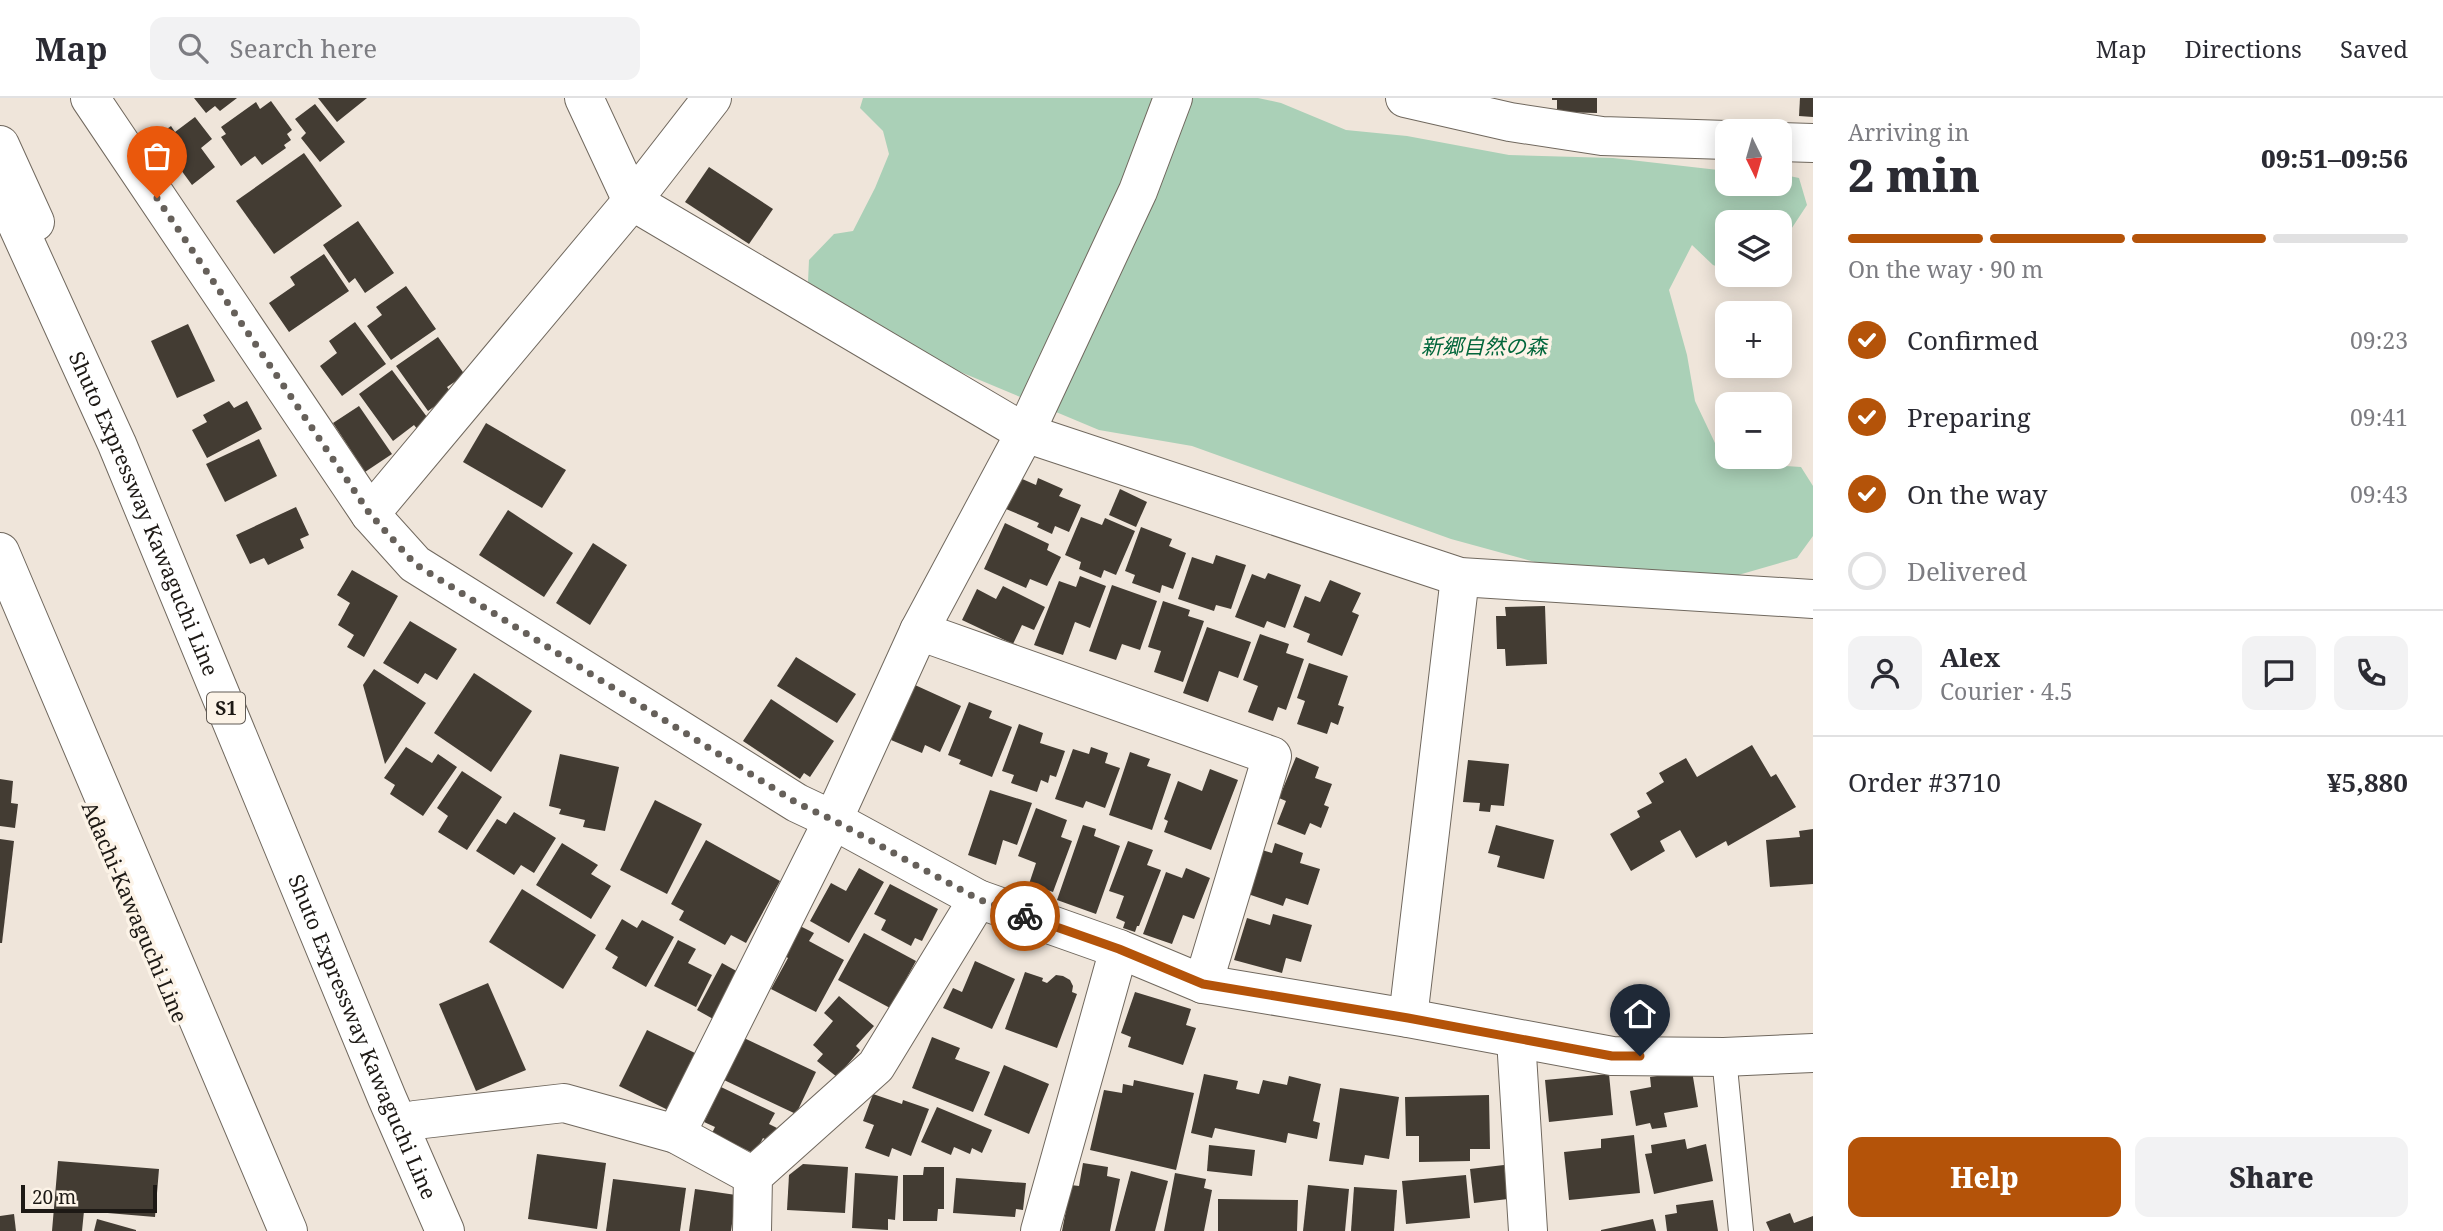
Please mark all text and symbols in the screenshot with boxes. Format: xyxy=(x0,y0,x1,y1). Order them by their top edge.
search box xyxy=(150,17,640,80)
text: Map xyxy=(35,26,108,71)
icon: search xyxy=(174,29,212,67)
text: Search here xyxy=(230,30,377,66)
text: Map xyxy=(2096,32,2147,65)
text: Directions xyxy=(2185,32,2302,65)
text: Saved xyxy=(2340,32,2408,65)
text: Arriving in xyxy=(1848,116,1969,148)
north arrow xyxy=(1715,119,1792,196)
map controls xyxy=(1715,119,1792,469)
pin xyxy=(127,126,187,198)
icon: bag xyxy=(138,137,176,175)
text: 09:51–09:56 xyxy=(2261,140,2408,176)
text: 2 min xyxy=(1848,143,1980,205)
button: layers xyxy=(1715,210,1792,287)
text: On the way · 90 m xyxy=(1848,253,2043,285)
button: + xyxy=(1715,301,1792,378)
icon: check xyxy=(1848,321,1886,359)
text: Confirmed xyxy=(1907,322,2039,358)
text: 09:23 xyxy=(2350,324,2408,356)
park label: 新郷自然の森 xyxy=(1421,332,1549,360)
street label: Shuto Expressway Kawaguchi Line xyxy=(63,347,225,680)
button: − xyxy=(1715,392,1792,469)
icon: check xyxy=(1848,398,1886,436)
text: Preparing xyxy=(1907,399,2031,435)
text: 09:41 xyxy=(2350,401,2408,433)
icon: check xyxy=(1848,475,1886,513)
text: On the way xyxy=(1907,476,2047,512)
text: 09:43 xyxy=(2350,478,2408,510)
text: Delivered xyxy=(1907,553,2027,589)
button: person xyxy=(1848,636,1922,710)
button: chat xyxy=(2242,636,2316,710)
button: phone xyxy=(2334,636,2408,710)
text: Alex xyxy=(1940,639,2000,675)
text: Courier · 4.5 xyxy=(1940,675,2073,707)
road number: S1 xyxy=(207,692,245,723)
text: Order #3710 xyxy=(1848,764,2001,800)
text: ¥5,880 xyxy=(2327,764,2408,800)
street label: Adachi-Kawaguchi Line xyxy=(76,797,194,1027)
street label: Shuto Expressway Kawaguchi Line xyxy=(282,870,443,1204)
courier xyxy=(990,881,1060,951)
icon: bike xyxy=(1006,897,1044,935)
pin xyxy=(1610,984,1670,1056)
icon: home xyxy=(1621,995,1659,1033)
button: Help xyxy=(1848,1137,2121,1217)
button: Share xyxy=(2135,1137,2408,1217)
scale bar xyxy=(21,1182,158,1214)
text: 20 m xyxy=(32,1184,76,1210)

